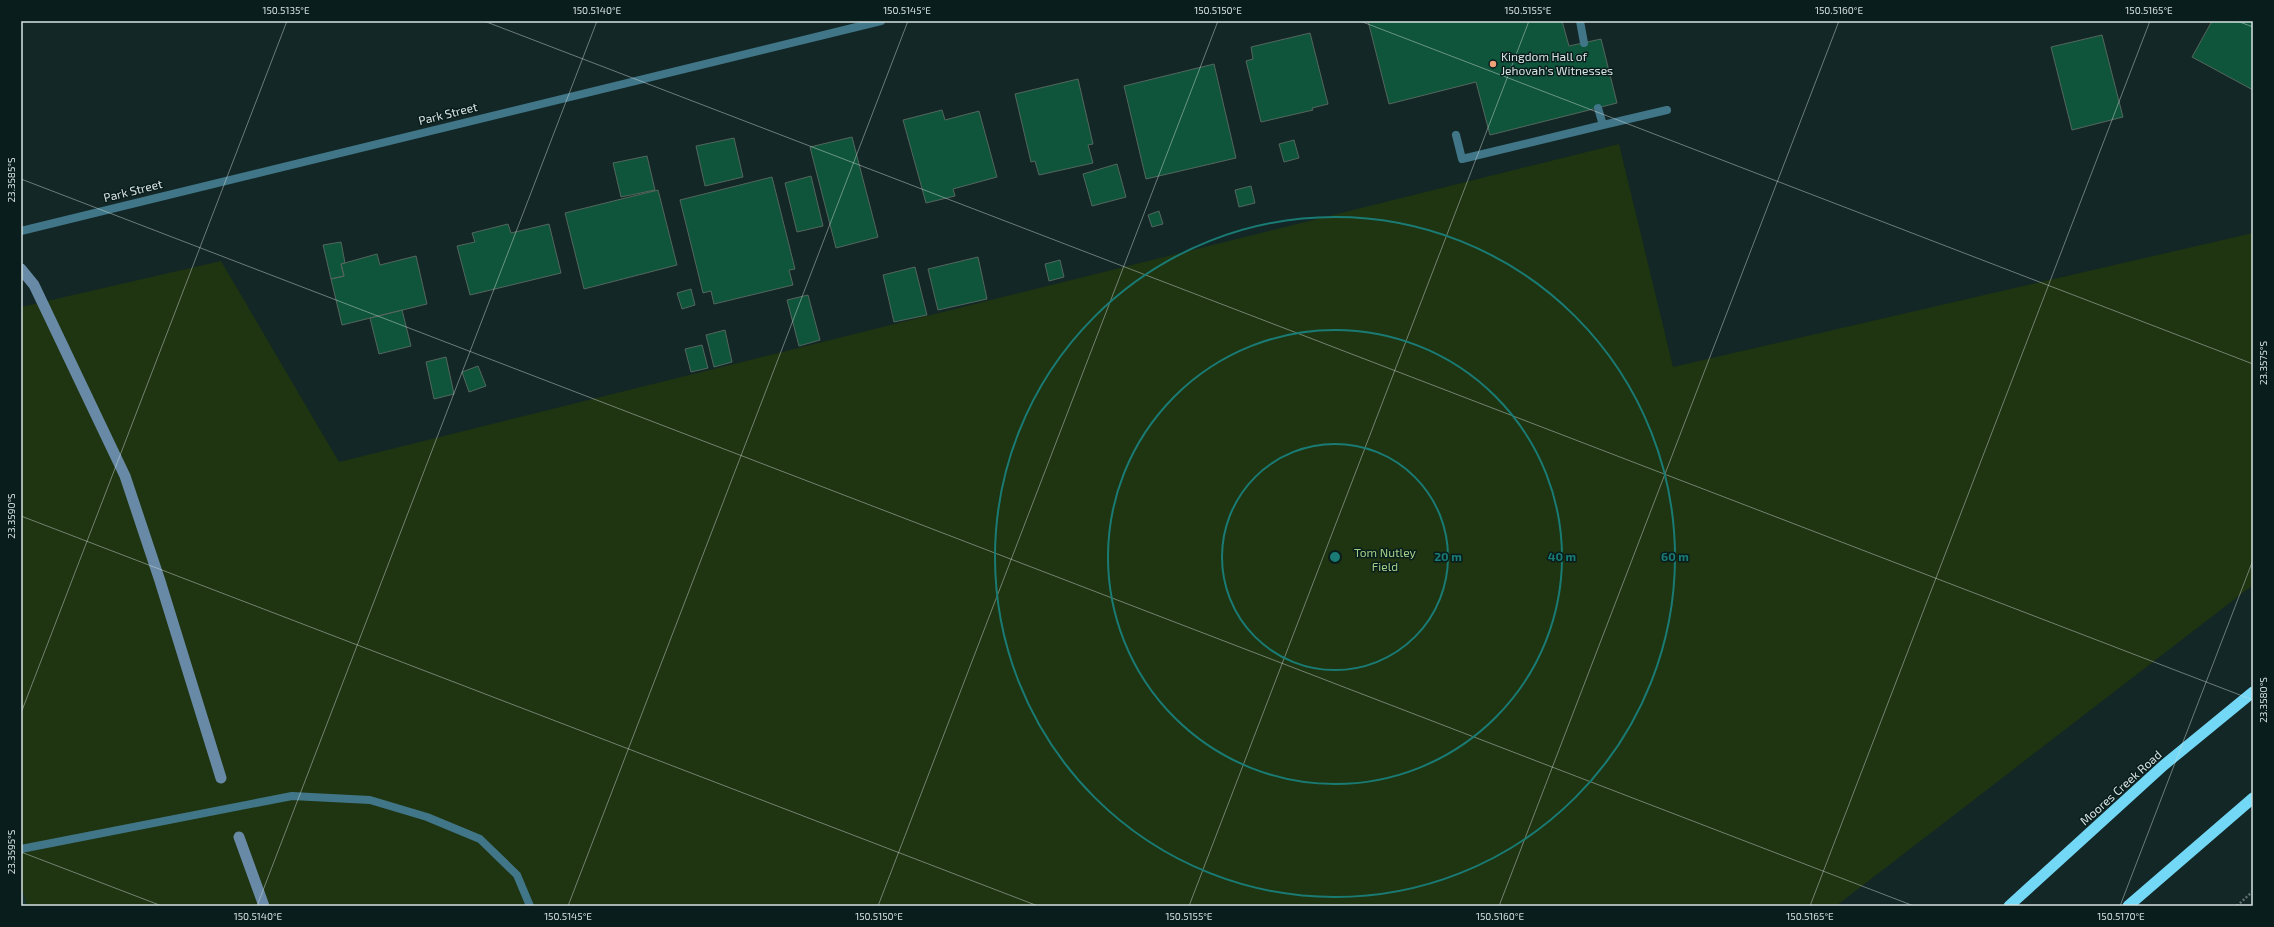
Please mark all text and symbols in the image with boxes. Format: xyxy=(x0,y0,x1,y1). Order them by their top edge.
text: 150.5135°E xyxy=(262,4,310,16)
text: 150.5140°E xyxy=(573,4,622,16)
text: 150.5145°E xyxy=(883,4,931,16)
text: 150.5150°E xyxy=(1194,4,1242,16)
text: 150.5155°E xyxy=(1505,4,1552,16)
text: 150.5160°E xyxy=(1815,4,1863,16)
text: 150.5165°E xyxy=(2125,4,2173,16)
place label: Kingdom Hall of Jehovah's Witnesses xyxy=(1501,49,1613,77)
marker: Kingdom Hall of Jehovah's Witnesses xyxy=(1488,59,1498,69)
street label: Park Street xyxy=(417,99,479,127)
text: 23.3585°S xyxy=(5,157,17,203)
street label: Park Street xyxy=(102,176,164,204)
text: 23.3575°S xyxy=(2257,341,2269,385)
text: 23.3590°S xyxy=(5,493,17,539)
park label: Tom Nutley Field xyxy=(1354,545,1417,573)
text: 20 m xyxy=(1434,549,1462,563)
text: 40 m xyxy=(1548,549,1576,563)
text: 60 m xyxy=(1661,549,1689,563)
centre of rings xyxy=(1328,550,1342,564)
text: 23.3580°S xyxy=(2257,677,2269,723)
street label: Moores Creek Road xyxy=(2077,747,2164,827)
text: 23.3595°S xyxy=(5,829,17,874)
text: 150.5140°E xyxy=(234,910,283,922)
text: 150.5145°E xyxy=(544,910,592,922)
text: 150.5150°E xyxy=(855,910,903,922)
text: 150.5155°E xyxy=(1166,910,1213,922)
text: 150.5160°E xyxy=(1476,910,1524,922)
text: 150.5165°E xyxy=(1786,910,1834,922)
text: 150.5170°E xyxy=(2097,910,2145,922)

